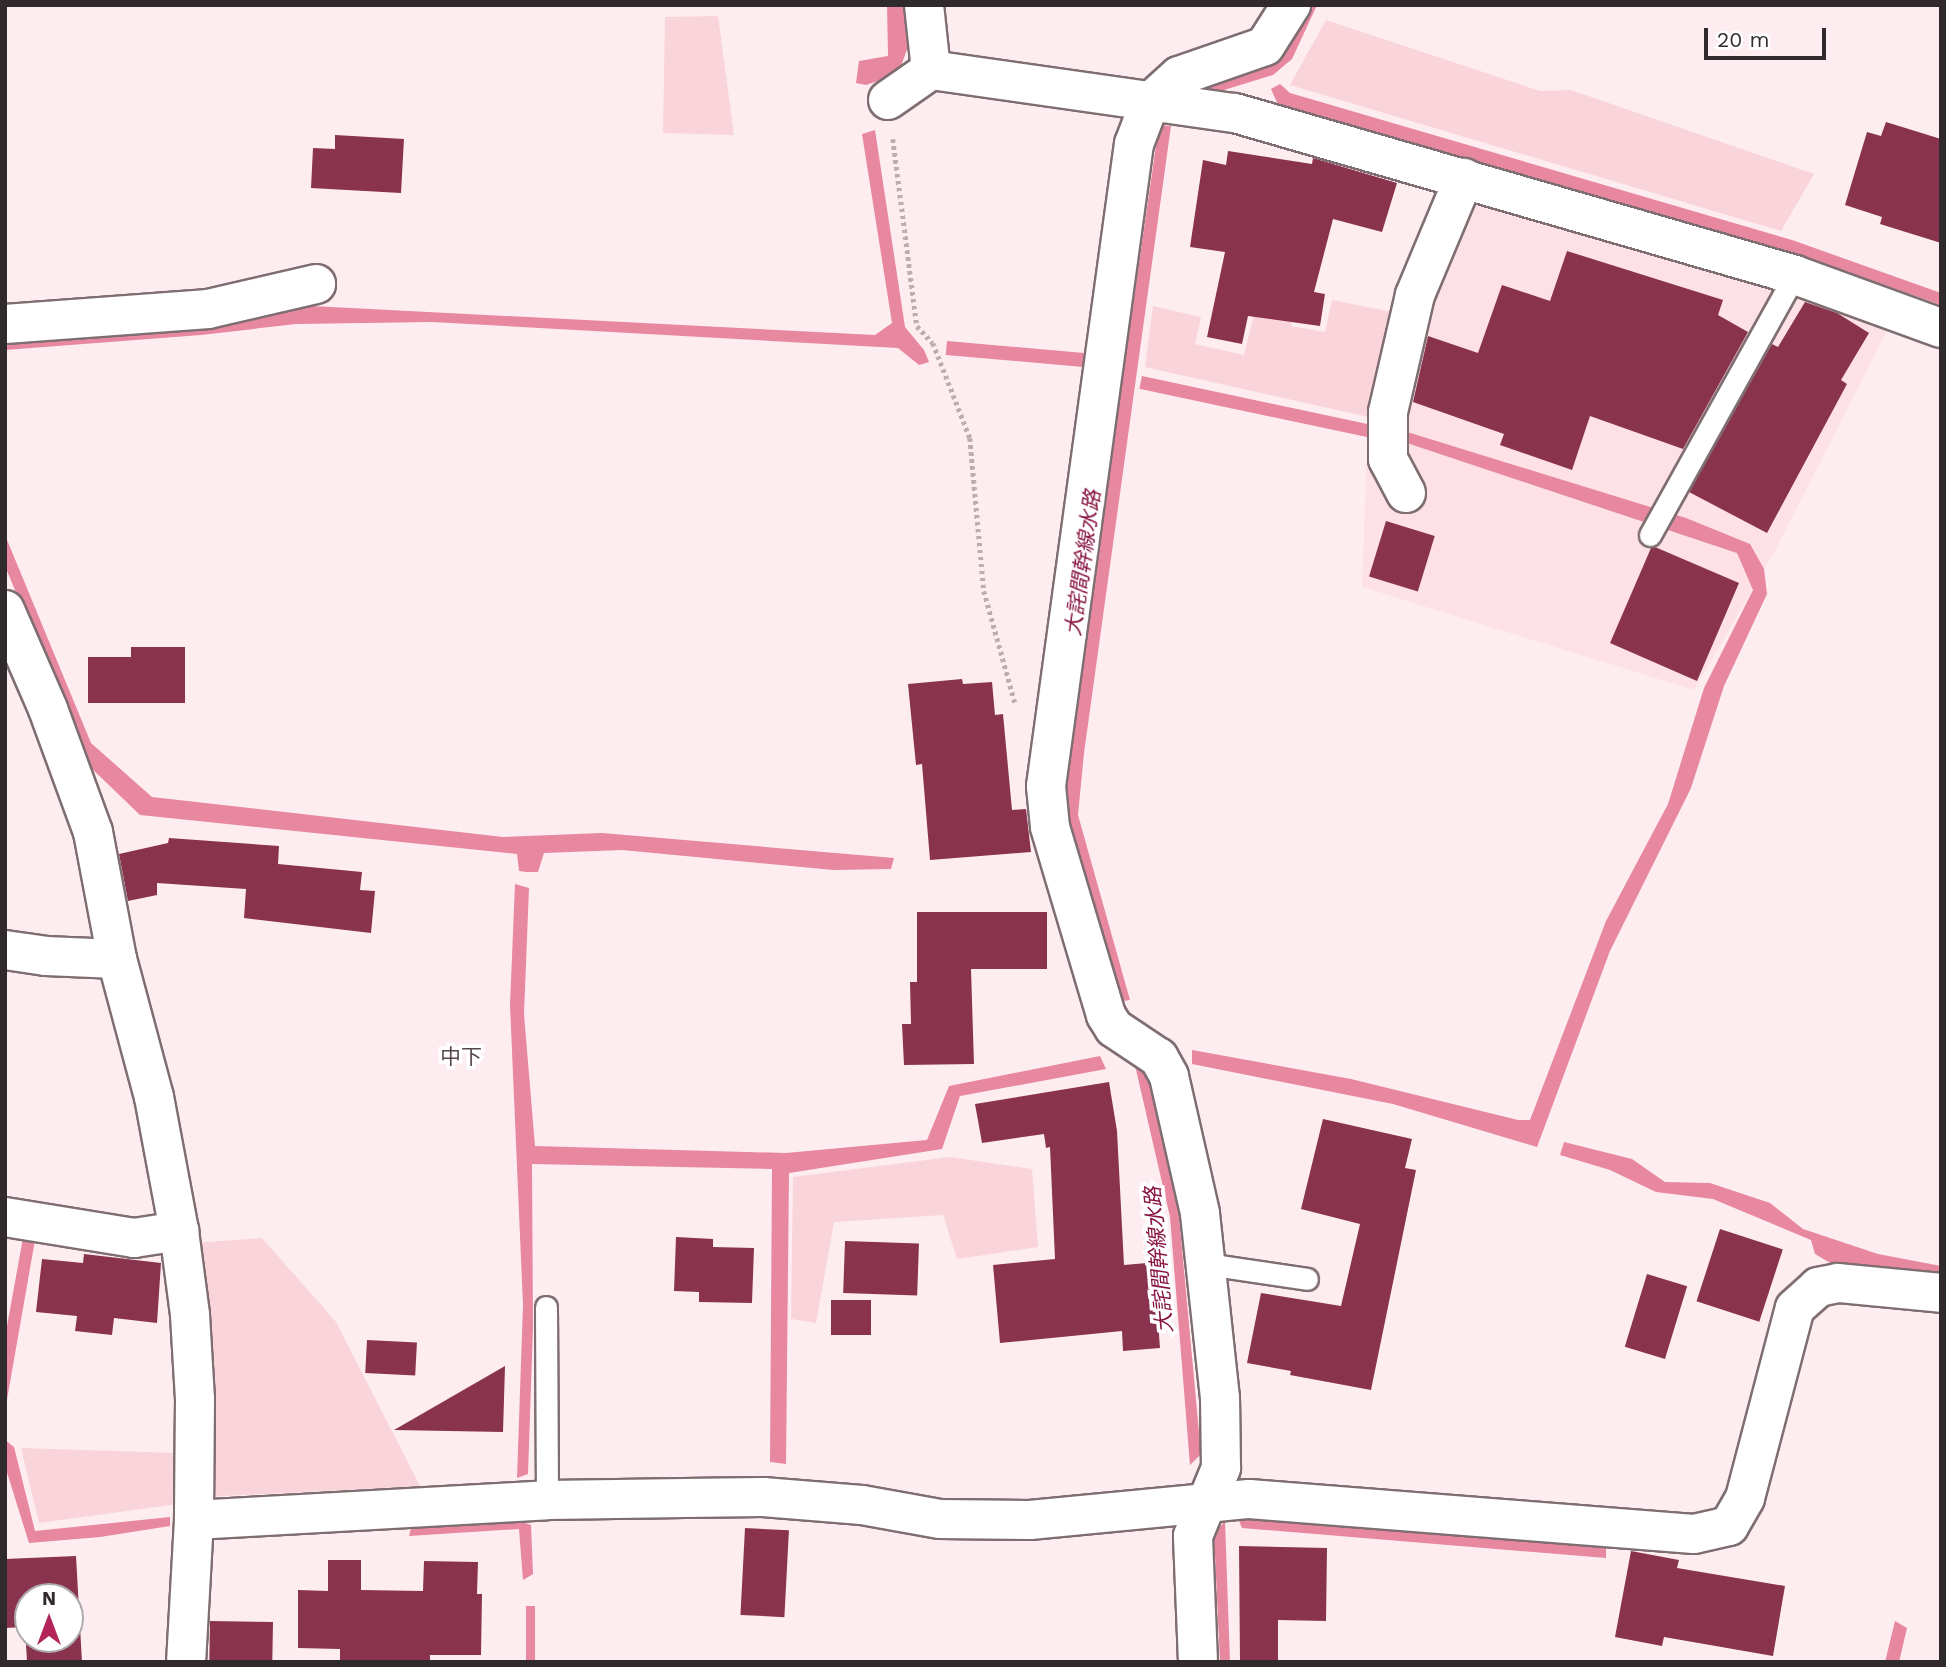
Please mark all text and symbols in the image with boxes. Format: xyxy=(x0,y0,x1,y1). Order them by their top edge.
scale bar xyxy=(1708,14,1830,58)
text: 20 m xyxy=(1717,27,1769,52)
water label: 大詫間幹線水路 xyxy=(1060,488,1106,638)
district label: 中下 xyxy=(440,1044,482,1070)
water label: 大詫間幹線水路 xyxy=(1140,1186,1178,1334)
north arrow xyxy=(14,1583,84,1653)
text: N xyxy=(42,1587,56,1610)

